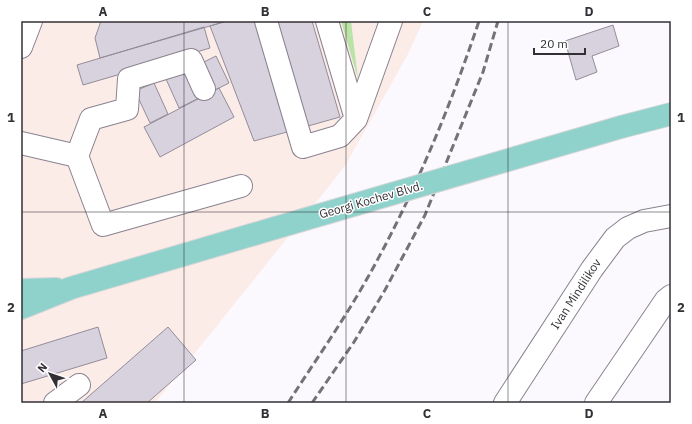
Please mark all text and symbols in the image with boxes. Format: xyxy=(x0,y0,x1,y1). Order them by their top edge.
text: A xyxy=(99,3,108,20)
text: B xyxy=(261,3,270,20)
text: C xyxy=(423,3,432,20)
text: D xyxy=(584,3,594,20)
scale bar xyxy=(534,30,585,56)
text: 20 m xyxy=(540,36,568,51)
text: 1 xyxy=(7,109,15,126)
text: 1 xyxy=(677,109,685,126)
street label: Georgi Kochev Blvd. xyxy=(317,178,424,221)
street label: Ivan Mindilikov xyxy=(547,256,604,332)
text: 2 xyxy=(7,299,15,316)
text: 2 xyxy=(677,299,685,316)
north arrow xyxy=(30,354,70,394)
text: N xyxy=(34,360,50,375)
text: A xyxy=(99,405,108,422)
text: B xyxy=(261,405,270,422)
text: C xyxy=(423,405,432,422)
text: D xyxy=(584,405,594,422)

